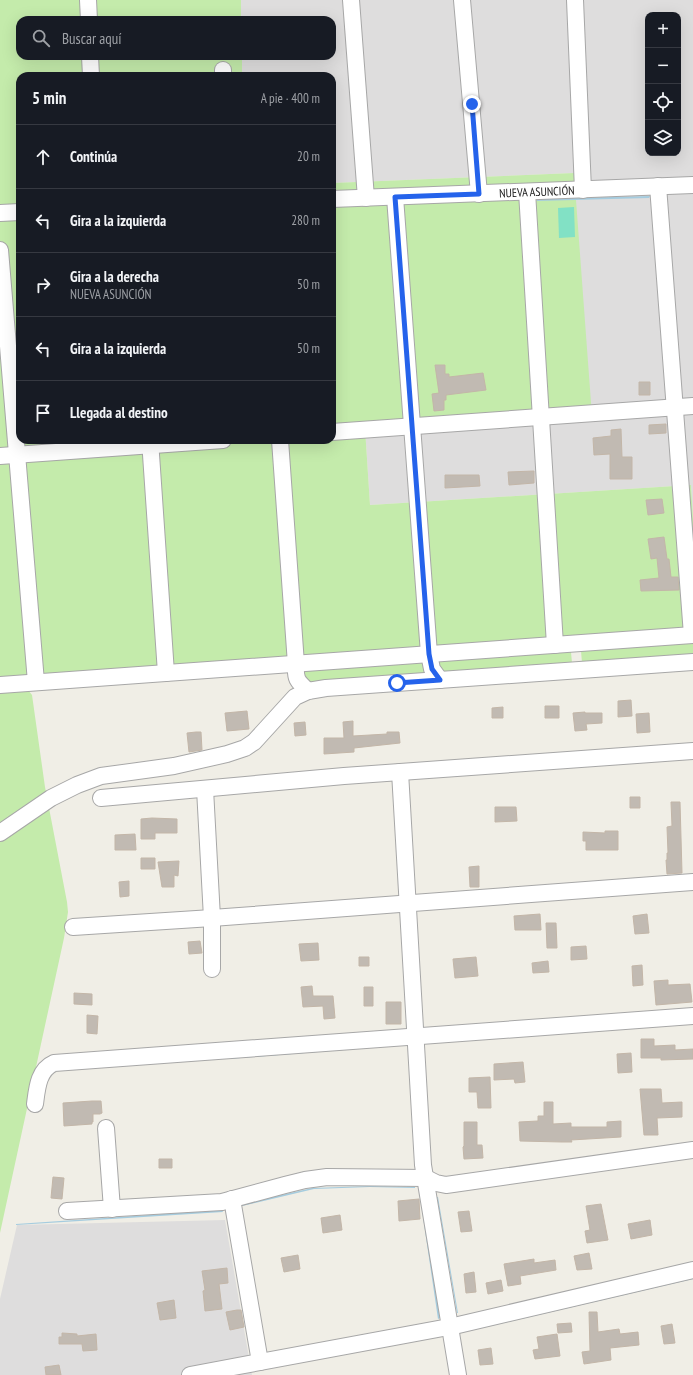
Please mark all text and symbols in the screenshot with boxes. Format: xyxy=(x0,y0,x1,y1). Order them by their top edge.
map controls xyxy=(645,12,681,156)
button: + xyxy=(645,12,681,48)
search box xyxy=(16,16,336,60)
icon: search xyxy=(30,27,52,49)
text: Buscar aquí xyxy=(62,29,122,48)
button: − xyxy=(645,48,681,84)
button: locate xyxy=(645,84,681,120)
text: 5 min xyxy=(32,87,66,109)
text: A pie · 400 m xyxy=(261,90,320,107)
route end xyxy=(463,95,481,113)
button: layers xyxy=(645,120,681,156)
icon: ahead xyxy=(32,146,54,168)
text: Continúa xyxy=(70,147,117,166)
text: 20 m xyxy=(297,148,320,165)
street label: NUEVA ASUNCIÓN xyxy=(499,182,575,200)
icon: left xyxy=(32,210,54,232)
text: Gira a la izquierda xyxy=(70,211,166,230)
text: 280 m xyxy=(291,212,320,229)
text: Gira a la derecha xyxy=(70,267,159,286)
icon: right xyxy=(32,274,54,296)
text: 50 m xyxy=(297,276,320,293)
text: NUEVA ASUNCIÓN xyxy=(70,286,152,303)
icon: left xyxy=(32,338,54,360)
text: Gira a la izquierda xyxy=(70,339,166,358)
text: 50 m xyxy=(297,340,320,357)
icon: arrive xyxy=(32,402,54,424)
text: Llegada al destino xyxy=(70,403,168,422)
route start xyxy=(388,674,406,692)

